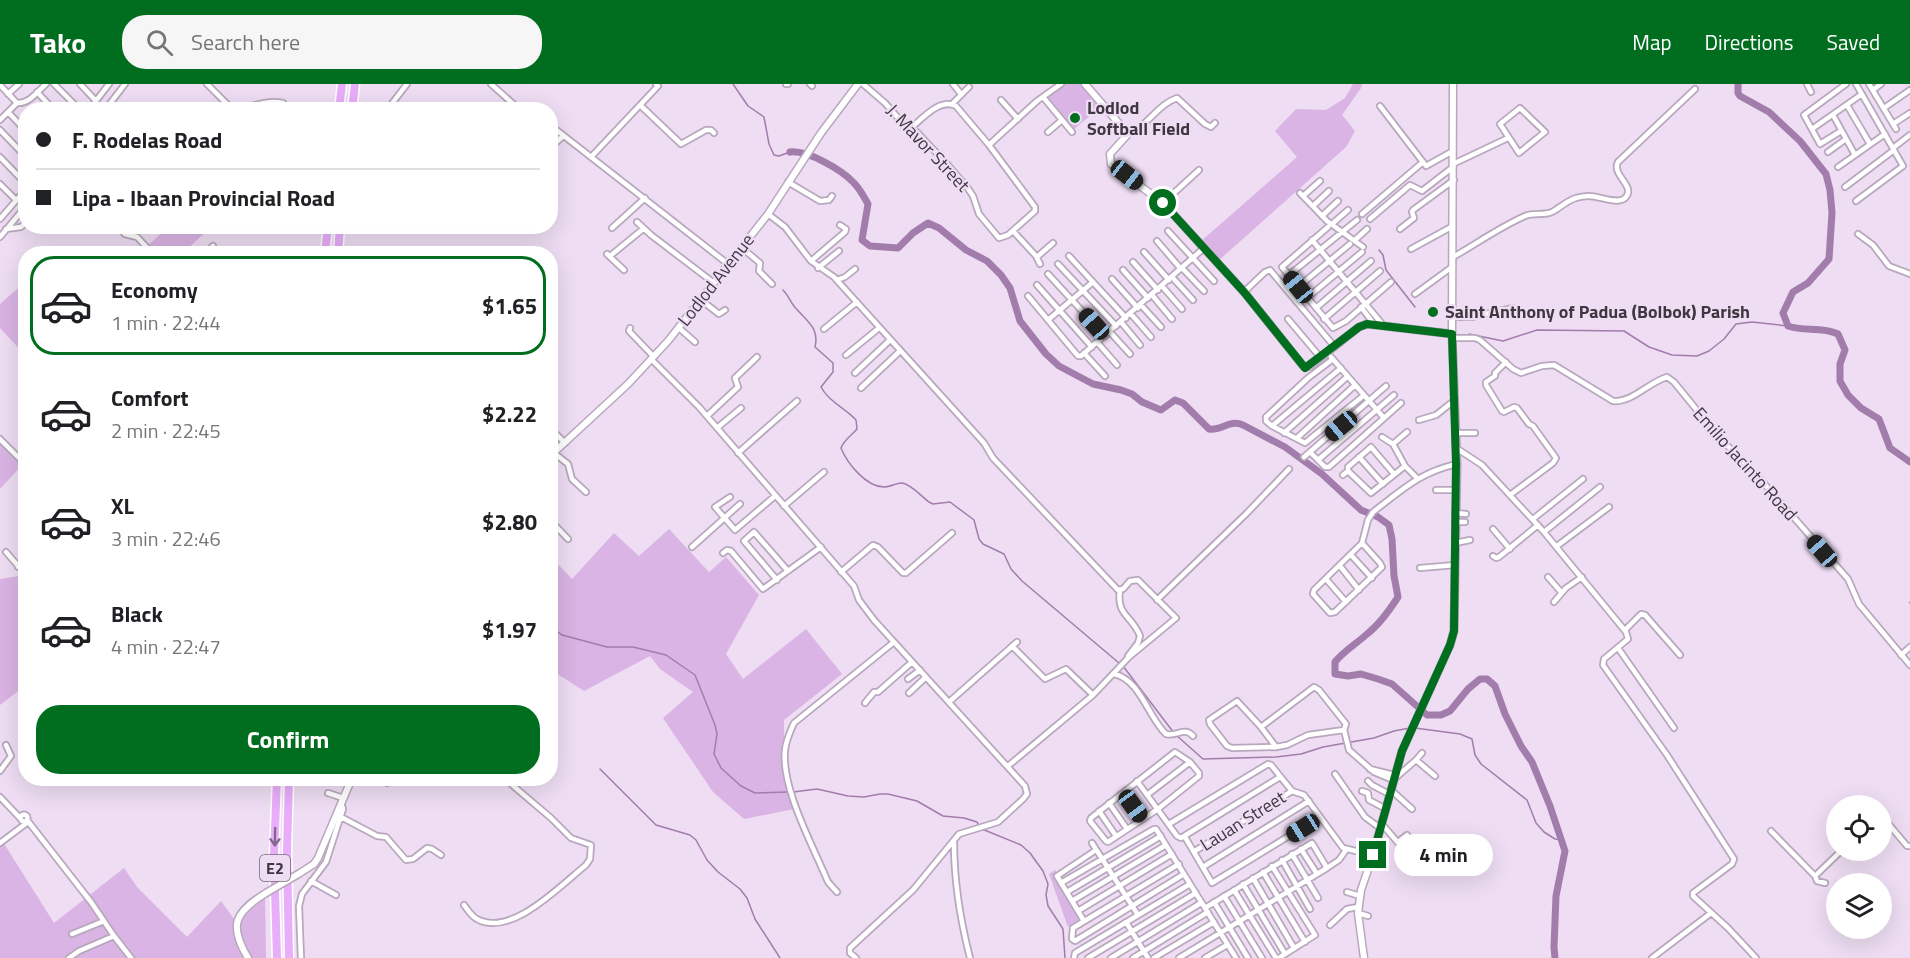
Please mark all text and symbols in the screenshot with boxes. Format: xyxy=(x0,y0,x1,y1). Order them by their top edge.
search box xyxy=(122,15,542,69)
text: Tako xyxy=(30,21,86,64)
text: Search here xyxy=(191,25,300,59)
icon: search xyxy=(143,26,176,59)
text: Map xyxy=(1632,26,1672,58)
text: Directions xyxy=(1705,26,1794,58)
text: Saved xyxy=(1827,26,1880,58)
place label: Lodlod Softball Field xyxy=(1087,94,1190,142)
street label: J. Mavor Street xyxy=(880,98,977,198)
marker: Lodlod Softball Field xyxy=(1068,111,1082,125)
text: F. Rodelas Road xyxy=(72,123,222,157)
car xyxy=(1107,157,1147,193)
text: Lipa - Ibaan Provincial Road xyxy=(72,181,335,215)
route start xyxy=(1149,189,1176,216)
street label: Lodlod Avenue xyxy=(671,228,760,332)
car xyxy=(1280,267,1316,307)
text: Economy xyxy=(111,273,198,307)
icon: car xyxy=(39,279,93,333)
text: $1.65 xyxy=(482,289,537,323)
place label: Saint Anthony of Padua (Bolbok) Parish xyxy=(1445,298,1750,325)
car xyxy=(1075,305,1113,343)
marker: Saint Anthony of Padua (Bolbok) Parish xyxy=(1426,305,1440,319)
text: 1 min · 22:44 xyxy=(111,307,221,338)
text: Comfort xyxy=(111,381,189,415)
icon: car xyxy=(39,387,93,441)
text: $2.22 xyxy=(482,397,537,431)
street label: Emilio Jacinto Road xyxy=(1687,401,1804,527)
car xyxy=(1321,408,1361,444)
text: 2 min · 22:45 xyxy=(111,415,221,446)
text: XL xyxy=(111,489,134,523)
icon: car xyxy=(39,495,93,549)
text: $2.80 xyxy=(482,505,537,539)
text: 3 min · 22:46 xyxy=(111,523,221,554)
car xyxy=(1803,532,1841,570)
text: Black xyxy=(111,597,163,631)
icon: car xyxy=(39,603,93,657)
text: $1.97 xyxy=(482,613,537,647)
text: 4 min · 22:47 xyxy=(111,631,221,662)
button: Confirm xyxy=(36,705,540,774)
street label: Lauan Street xyxy=(1195,783,1291,858)
car xyxy=(1115,786,1151,826)
map controls xyxy=(1826,795,1892,939)
button: locate xyxy=(1826,795,1892,861)
car xyxy=(1283,811,1323,845)
one-way arrow xyxy=(269,826,281,846)
callout: 4 min xyxy=(1394,834,1493,876)
text: 4 min xyxy=(1419,839,1468,870)
route end xyxy=(1359,841,1386,868)
road number: E2 xyxy=(260,855,290,881)
button: layers xyxy=(1826,873,1892,939)

